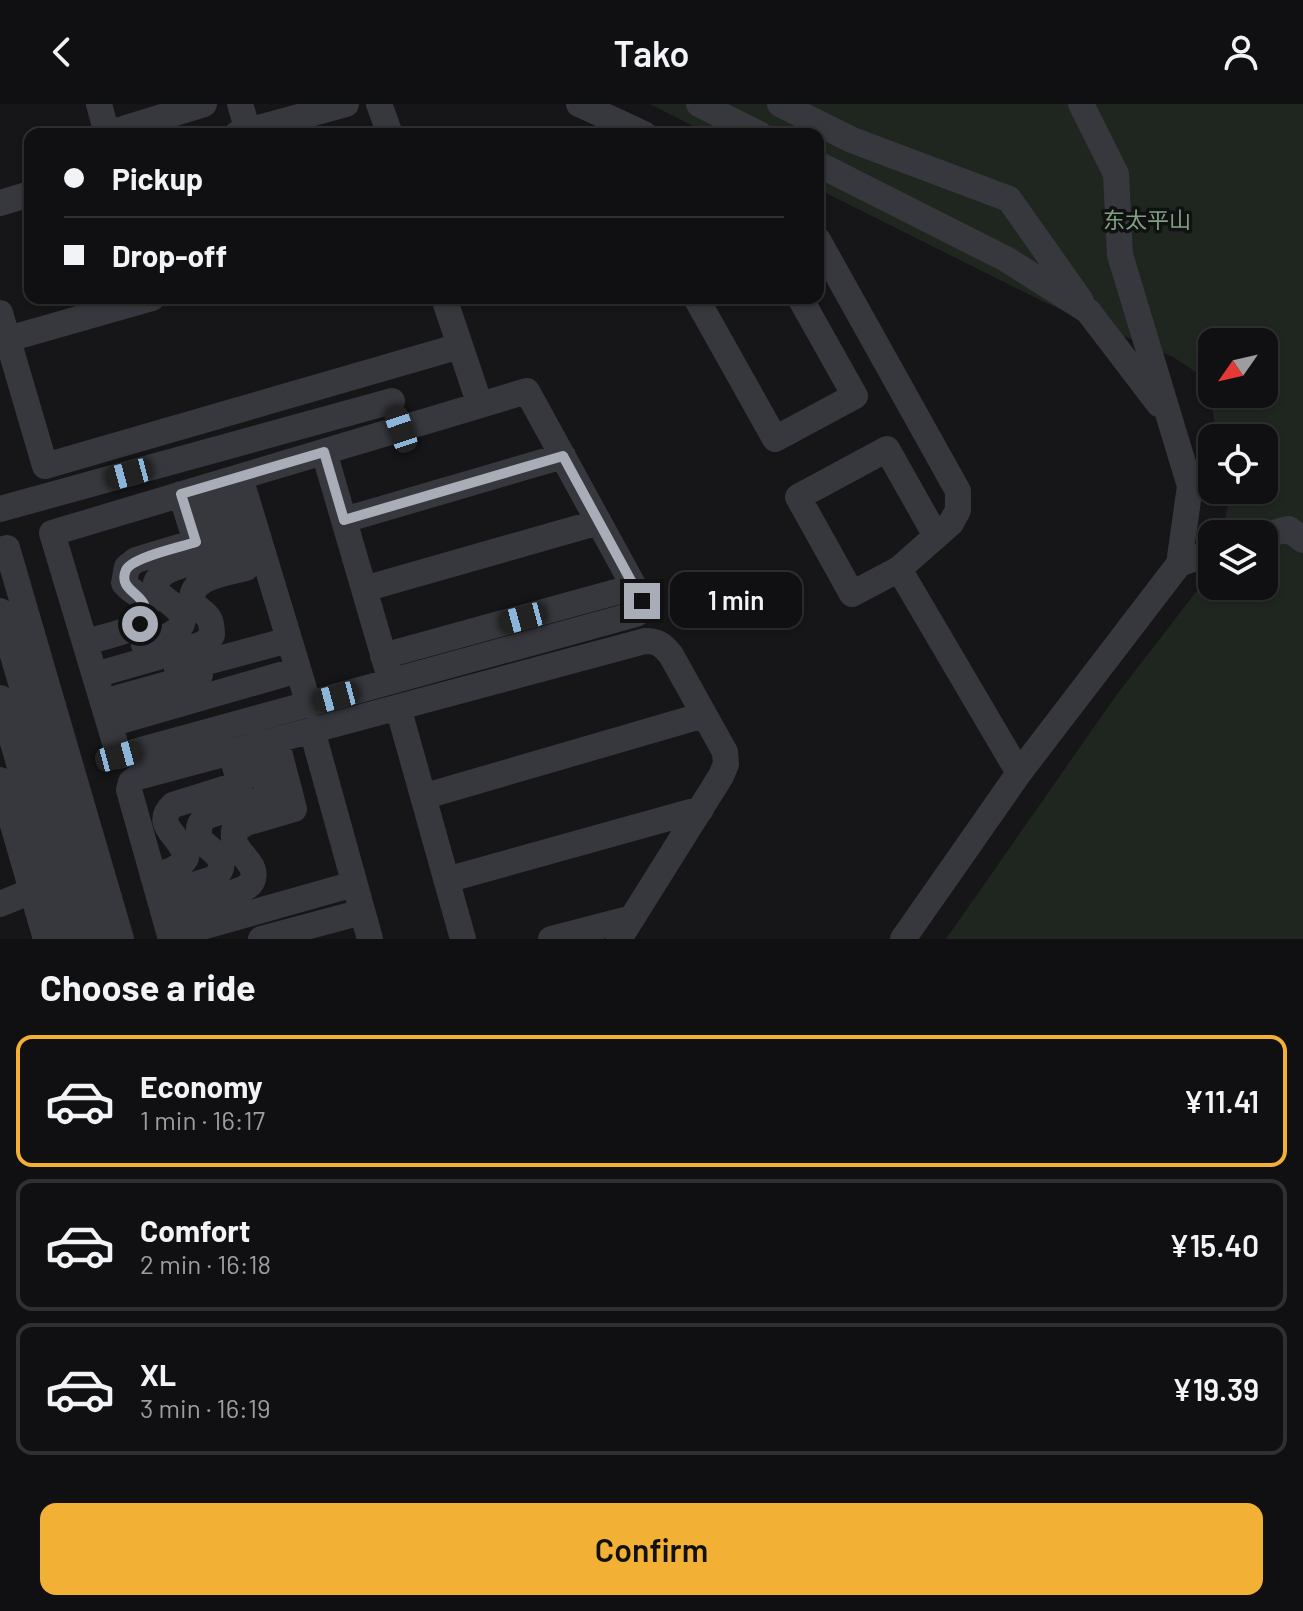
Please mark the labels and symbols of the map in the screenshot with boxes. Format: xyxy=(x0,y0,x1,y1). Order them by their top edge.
park label: 东太平山 xyxy=(1103,206,1191,232)
north arrow xyxy=(1198,328,1278,408)
car xyxy=(382,402,420,456)
car xyxy=(103,456,155,492)
callout: 1 min xyxy=(670,573,802,629)
route end xyxy=(624,583,660,619)
car xyxy=(497,600,549,636)
route start xyxy=(122,606,158,642)
car xyxy=(310,679,362,715)
car xyxy=(93,738,145,774)

